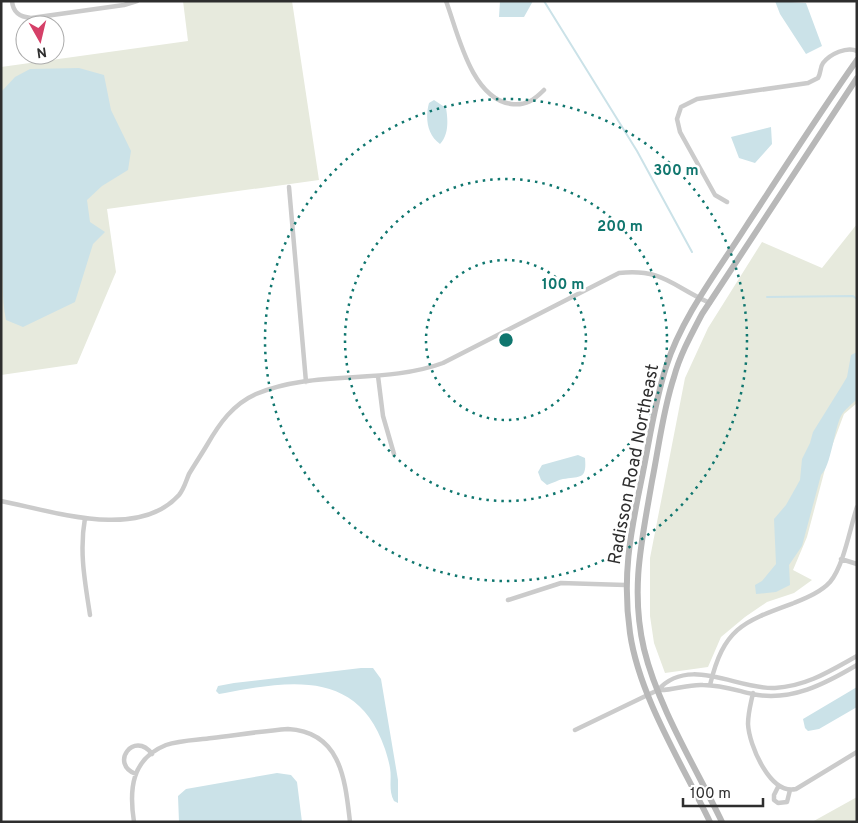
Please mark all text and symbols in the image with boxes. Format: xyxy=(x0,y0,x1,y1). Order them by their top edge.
north arrow xyxy=(15,15,65,65)
text: N xyxy=(35,42,48,61)
text: 300 m xyxy=(653,162,699,181)
text: 200 m xyxy=(597,218,643,237)
text: 100 m xyxy=(542,276,584,295)
centre of rings xyxy=(497,331,515,349)
street label: Radisson Road Northeast xyxy=(604,362,665,567)
scale bar xyxy=(683,776,763,808)
text: 100 m xyxy=(690,785,731,804)

